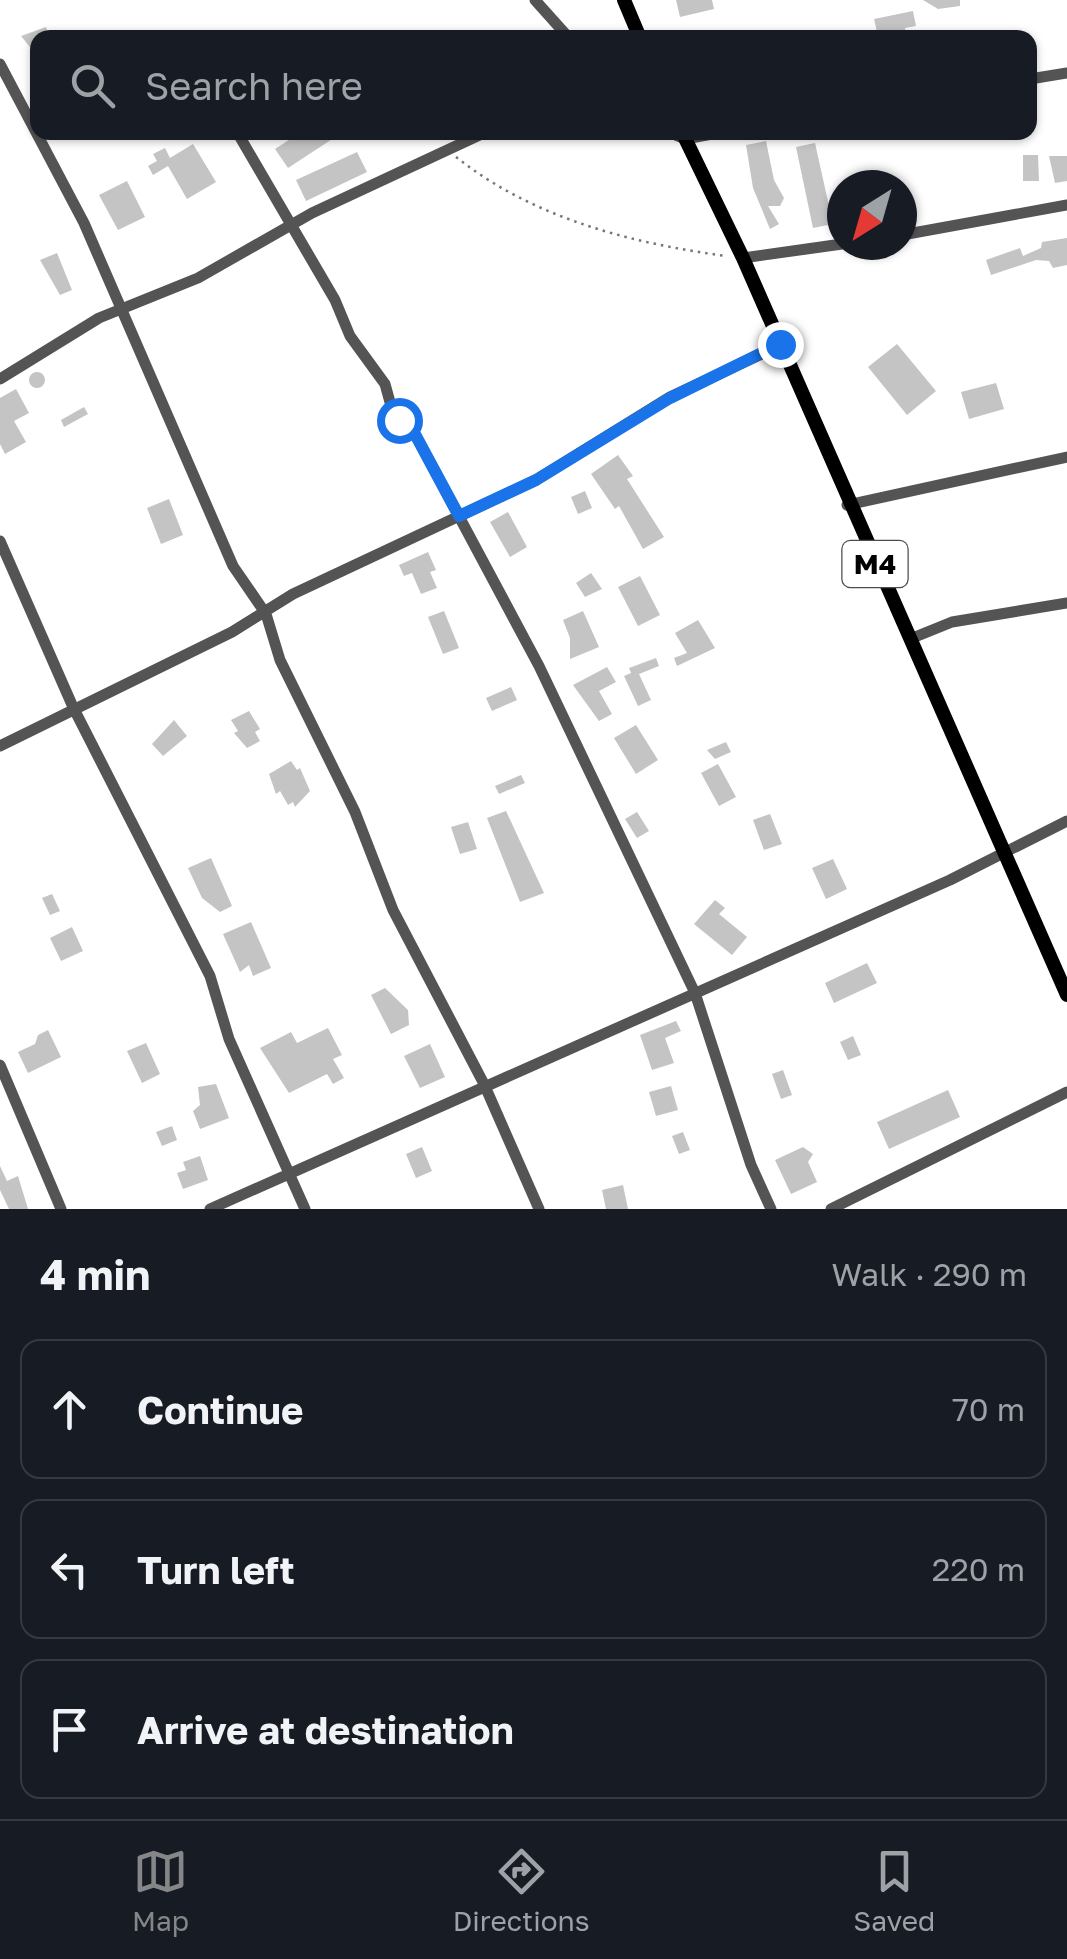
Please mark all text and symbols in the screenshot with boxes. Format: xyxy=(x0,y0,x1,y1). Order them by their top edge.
search box xyxy=(30,30,1037,140)
icon: search xyxy=(65,58,120,113)
text: Search here xyxy=(145,63,363,108)
north arrow xyxy=(827,170,917,260)
route end xyxy=(758,322,804,368)
route start xyxy=(377,398,423,444)
road number: M4 xyxy=(842,541,908,587)
text: 4 min xyxy=(40,1249,150,1299)
text: Walk · 290 m xyxy=(831,1255,1027,1293)
icon: ahead xyxy=(42,1382,97,1437)
text: Continue xyxy=(137,1387,303,1432)
text: 70 m xyxy=(952,1390,1025,1428)
icon: left xyxy=(42,1542,97,1597)
text: Turn left xyxy=(137,1547,295,1592)
text: 220 m xyxy=(932,1550,1025,1588)
icon: arrive xyxy=(42,1702,97,1757)
text: Arrive at destination xyxy=(137,1707,514,1752)
tab: Map xyxy=(132,1844,189,1937)
tab: Directions xyxy=(453,1844,590,1937)
tab: Saved xyxy=(853,1844,935,1937)

